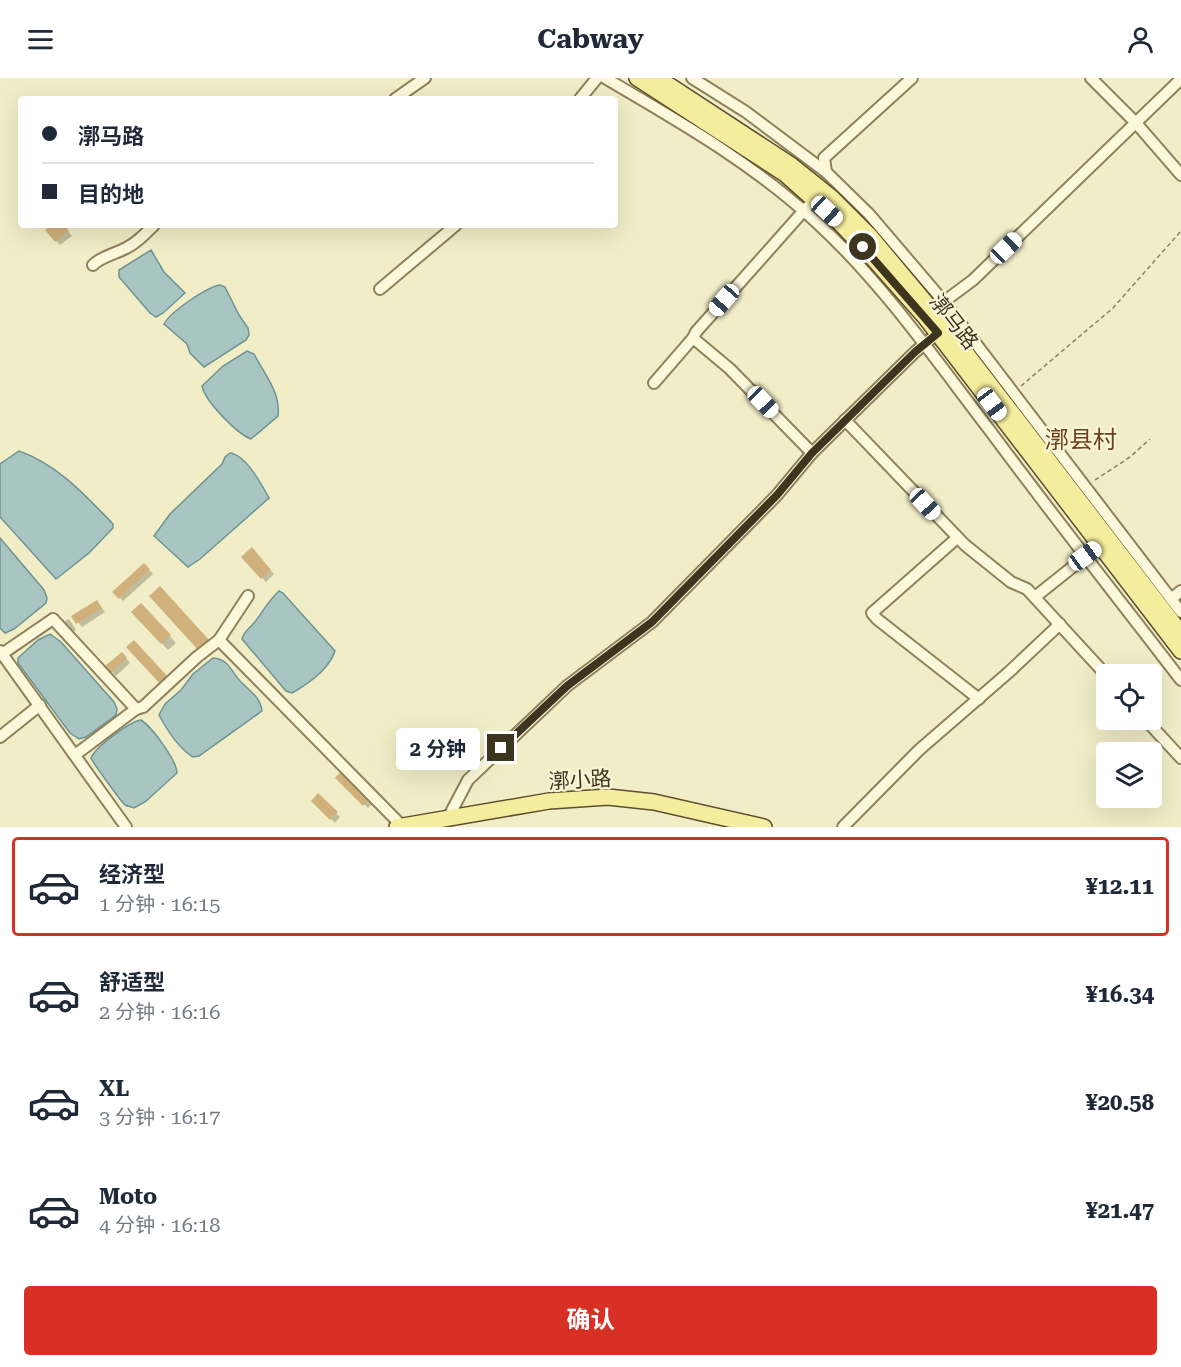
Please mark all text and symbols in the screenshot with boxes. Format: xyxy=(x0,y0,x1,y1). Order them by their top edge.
icon: menu xyxy=(24,23,57,56)
text: Cabway xyxy=(537,23,644,55)
icon: person xyxy=(1124,23,1157,56)
text: 漷马路 xyxy=(78,124,144,149)
text: 目的地 xyxy=(78,182,144,207)
car xyxy=(808,192,846,230)
car xyxy=(987,229,1025,267)
route start xyxy=(849,233,876,260)
car xyxy=(705,281,743,319)
street label: 漷马路 xyxy=(925,290,983,354)
car xyxy=(744,383,782,421)
car xyxy=(974,384,1010,424)
district label: 漷县村 xyxy=(1045,426,1117,454)
car xyxy=(906,485,944,523)
car xyxy=(1065,538,1105,574)
map controls xyxy=(1096,664,1162,808)
button: locate xyxy=(1096,664,1162,730)
callout: 2 分钟 xyxy=(396,727,480,769)
route end xyxy=(487,734,514,761)
text: 2 分钟 xyxy=(410,737,466,761)
button: layers xyxy=(1096,742,1162,808)
street label: 漷小路 xyxy=(548,766,612,794)
icon: car xyxy=(27,860,81,914)
text: 经济型 xyxy=(99,862,165,887)
text: ¥12.11 xyxy=(1085,874,1154,899)
text: 1 分钟 · 16:15 xyxy=(99,892,220,916)
icon: car xyxy=(27,968,81,1022)
text: 舒适型 xyxy=(99,970,165,995)
text: ¥16.34 xyxy=(1085,982,1154,1007)
text: 2 分钟 · 16:16 xyxy=(99,1000,220,1024)
icon: car xyxy=(27,1076,81,1130)
text: XL xyxy=(99,1076,129,1101)
text: ¥20.58 xyxy=(1085,1090,1154,1115)
text: 3 分钟 · 16:17 xyxy=(99,1105,220,1129)
icon: car xyxy=(27,1184,81,1238)
text: Moto xyxy=(99,1184,157,1209)
text: ¥21.47 xyxy=(1085,1198,1154,1223)
text: 4 分钟 · 16:18 xyxy=(99,1213,220,1237)
button: 确认 xyxy=(24,1286,1157,1355)

